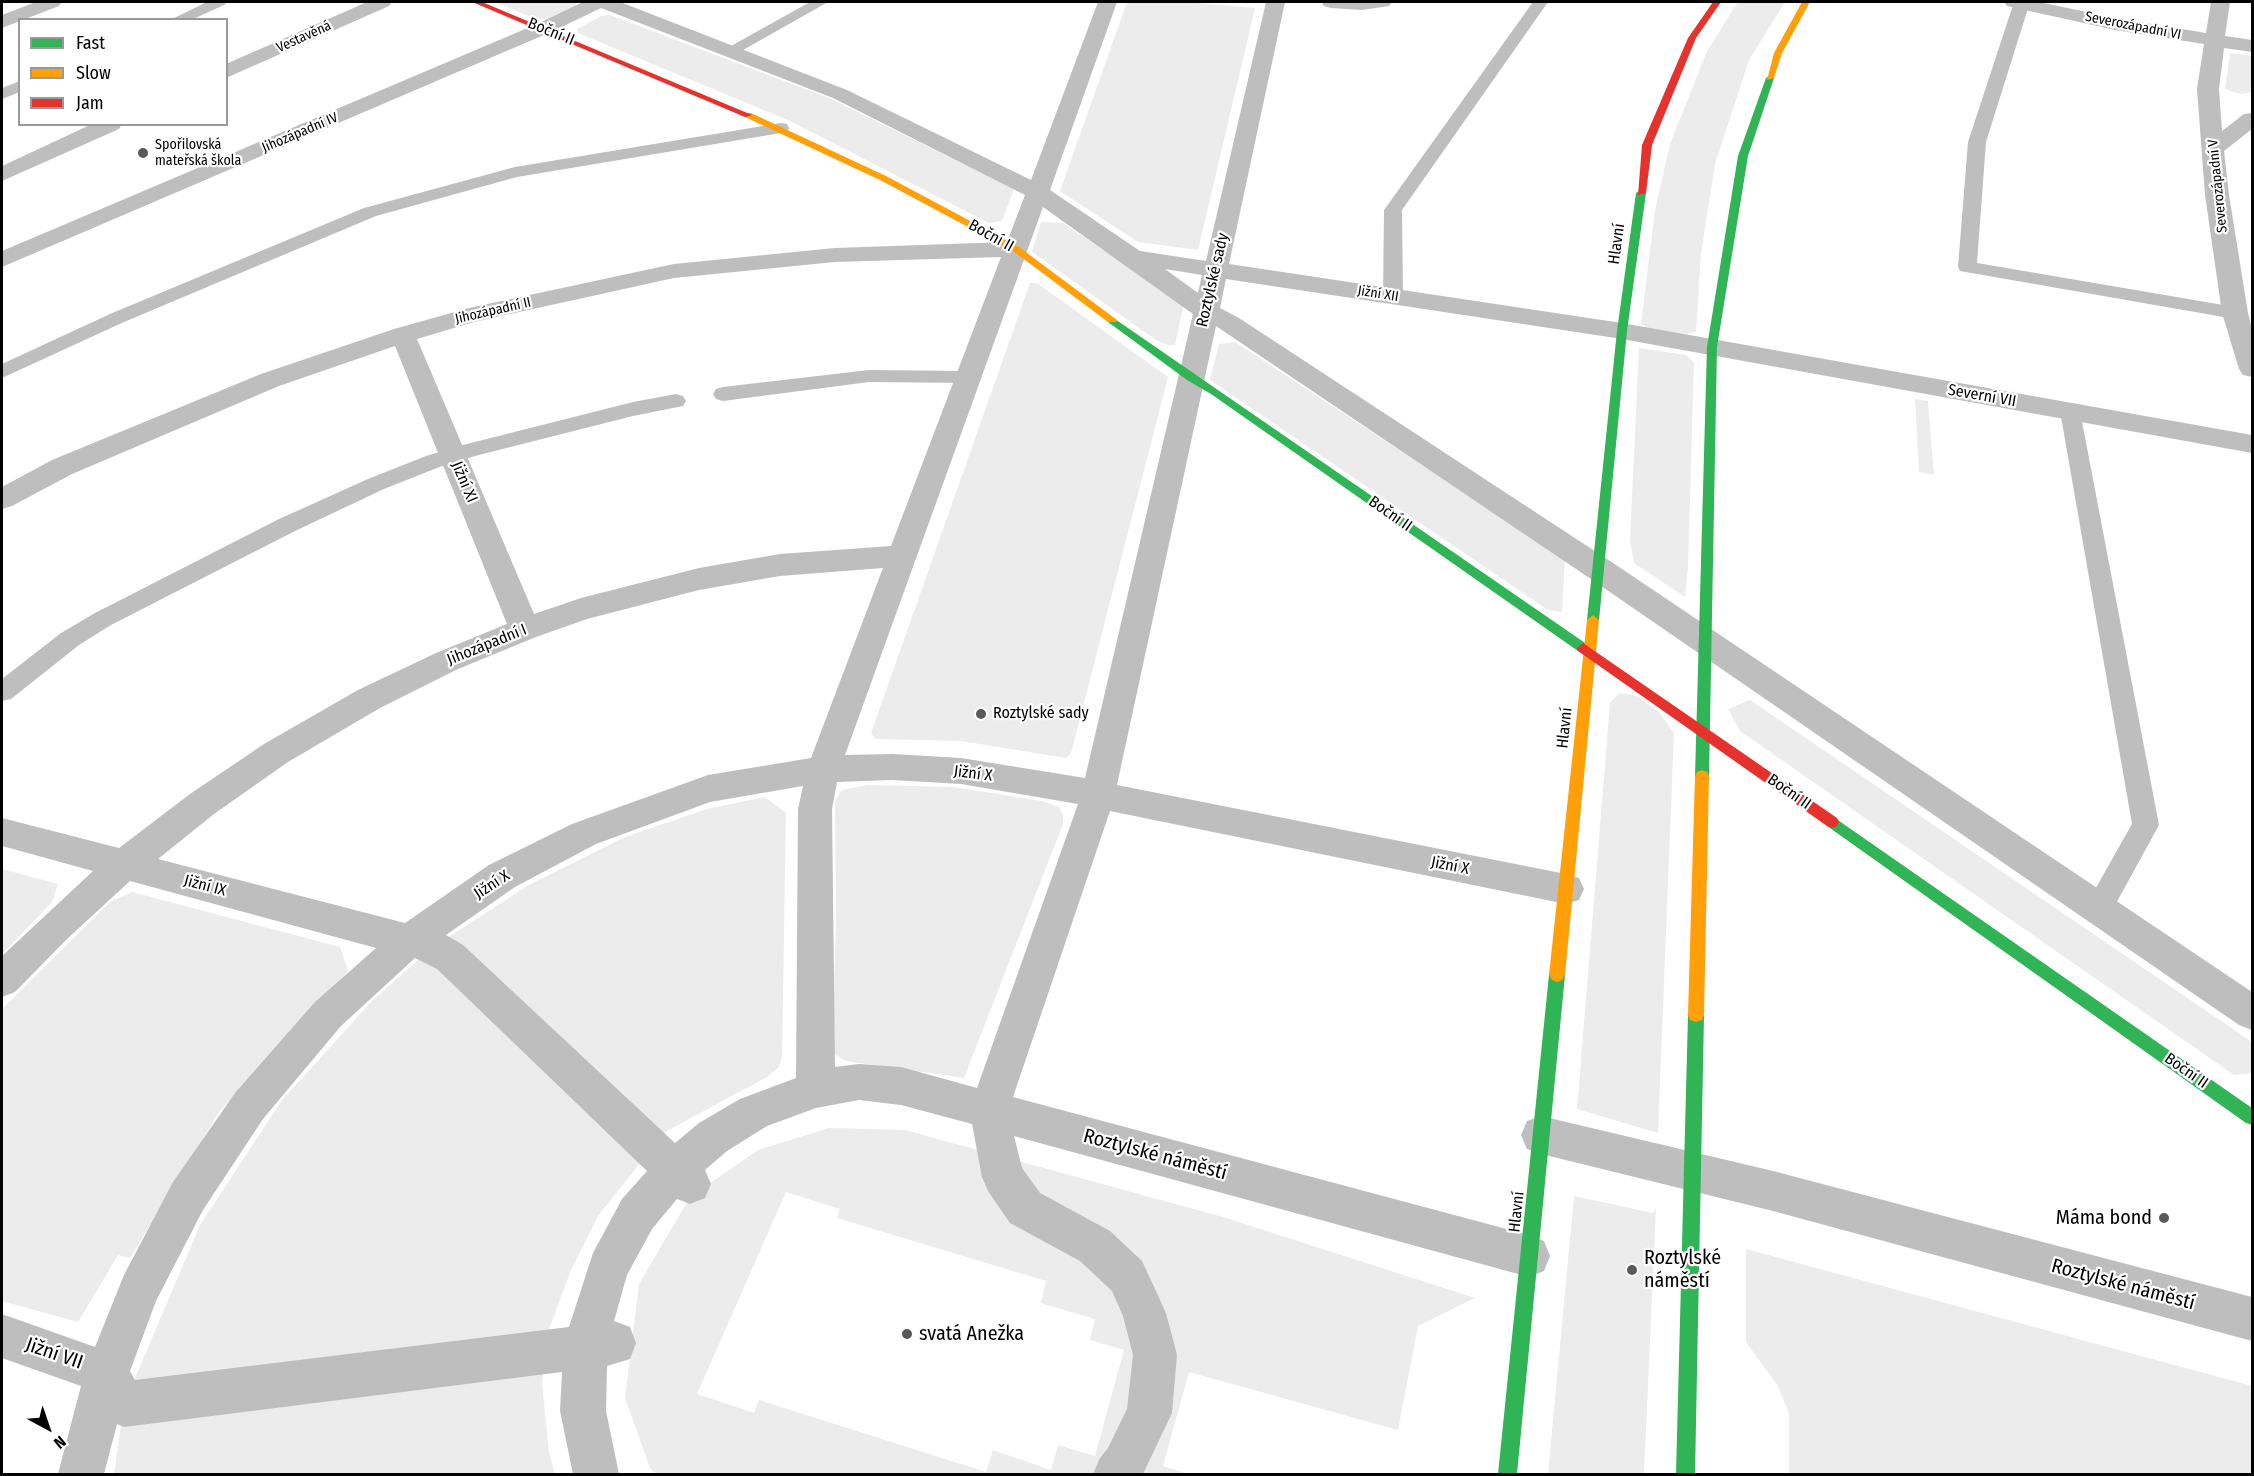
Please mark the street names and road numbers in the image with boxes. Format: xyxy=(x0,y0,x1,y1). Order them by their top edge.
street label: Severozápadní VI xyxy=(2084,8,2182,44)
street label: Boční II xyxy=(525,14,577,50)
street label: Vestavěná xyxy=(274,18,334,56)
street label: Jihozápadní IV xyxy=(259,109,341,157)
street label: Severozápadní V xyxy=(2205,138,2231,234)
street label: Boční II xyxy=(965,216,1017,256)
street label: Hlavní xyxy=(1605,222,1629,266)
street label: Roztylské sady xyxy=(1193,231,1233,329)
street label: Jižní XII xyxy=(1356,282,1400,306)
street label: Jihozápadní II xyxy=(453,294,533,328)
street label: Severní VII xyxy=(1946,381,2018,411)
street label: Jižní XI xyxy=(447,458,481,506)
street label: Boční II xyxy=(1365,492,1415,536)
street label: Jihozápadní I xyxy=(444,620,530,670)
street label: Hlavní xyxy=(1553,707,1577,749)
street label: Jižní X xyxy=(953,762,993,786)
street label: Boční II xyxy=(1764,770,1814,814)
street label: Jižní X xyxy=(1429,853,1471,879)
street label: Jižní X xyxy=(471,866,513,904)
street label: Jižní IX xyxy=(182,871,228,901)
street label: Boční II xyxy=(2161,1049,2211,1093)
street label: Roztylské náměstí xyxy=(1081,1124,1229,1186)
street label: Hlavní xyxy=(1505,1191,1529,1233)
street label: Roztylské náměstí xyxy=(2049,1254,2197,1316)
street label: Jižní VII xyxy=(22,1333,86,1375)

